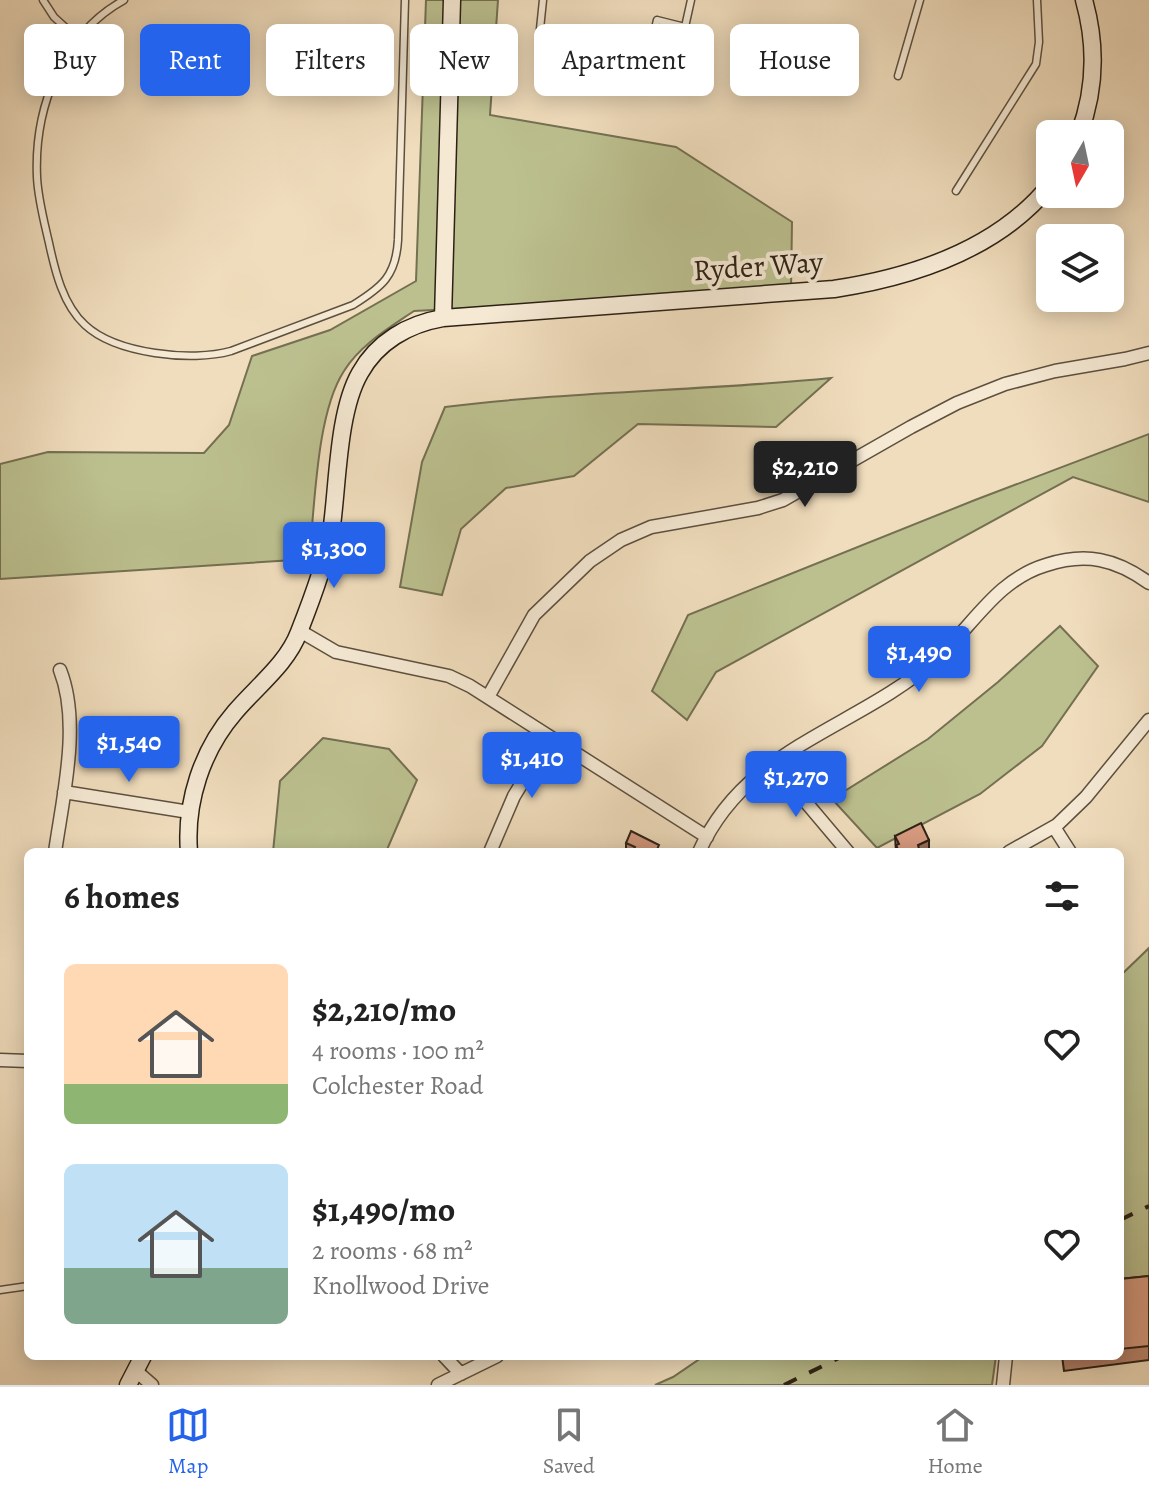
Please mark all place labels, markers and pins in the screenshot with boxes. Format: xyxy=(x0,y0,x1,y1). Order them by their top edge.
pin: $2,210 xyxy=(740,441,870,509)
pin: $1,300 xyxy=(269,522,399,590)
pin: $1,490 xyxy=(854,626,984,694)
pin: $1,540 xyxy=(64,716,194,784)
pin: $1,410 xyxy=(467,732,597,800)
pin: $1,270 xyxy=(731,751,861,819)

